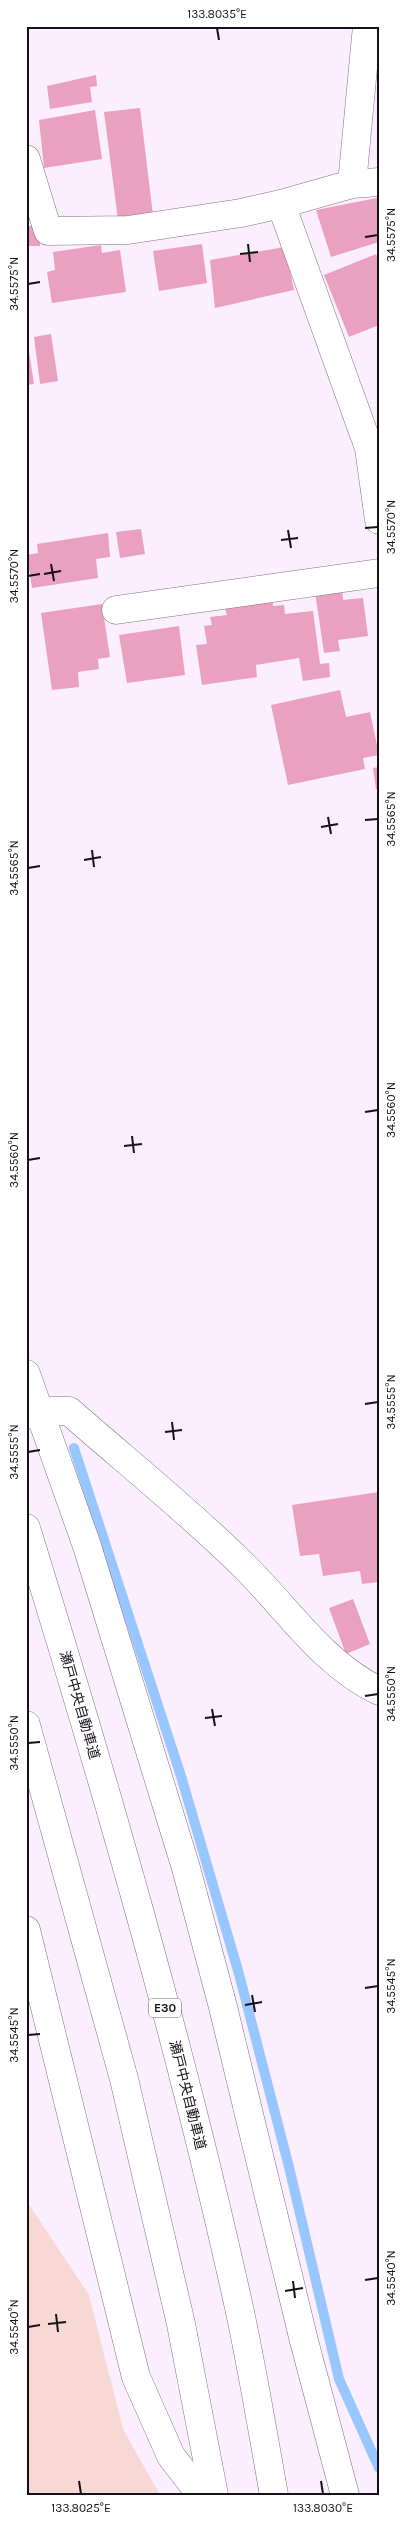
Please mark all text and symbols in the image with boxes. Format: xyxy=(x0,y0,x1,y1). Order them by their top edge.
text: 133.8035°E xyxy=(187,7,247,21)
text: 34.5575°N xyxy=(384,208,398,262)
text: 34.5575°N xyxy=(7,257,21,311)
text: 34.5570°N xyxy=(384,500,398,554)
text: 34.5570°N xyxy=(7,549,21,603)
text: 34.5565°N xyxy=(384,791,398,847)
text: 34.5565°N xyxy=(7,840,21,896)
text: 34.5560°N xyxy=(384,1082,398,1138)
text: 34.5560°N xyxy=(7,1132,21,1188)
text: 34.5555°N xyxy=(384,1374,398,1430)
text: 34.5555°N xyxy=(7,1424,21,1480)
street label: 瀬戸中央自動車道 xyxy=(56,1649,103,1761)
text: 34.5550°N xyxy=(384,1666,398,1722)
text: 34.5550°N xyxy=(7,1715,21,1771)
text: 34.5545°N xyxy=(384,1958,398,2014)
road number: E30 xyxy=(149,1999,181,2018)
text: 34.5545°N xyxy=(7,2007,21,2063)
street label: 瀬戸中央自動車道 xyxy=(166,2039,209,2152)
text: 34.5540°N xyxy=(384,2250,398,2306)
text: 34.5540°N xyxy=(7,2299,21,2355)
text: 133.8025°E xyxy=(51,2501,111,2515)
text: 133.8030°E xyxy=(293,2501,353,2515)

